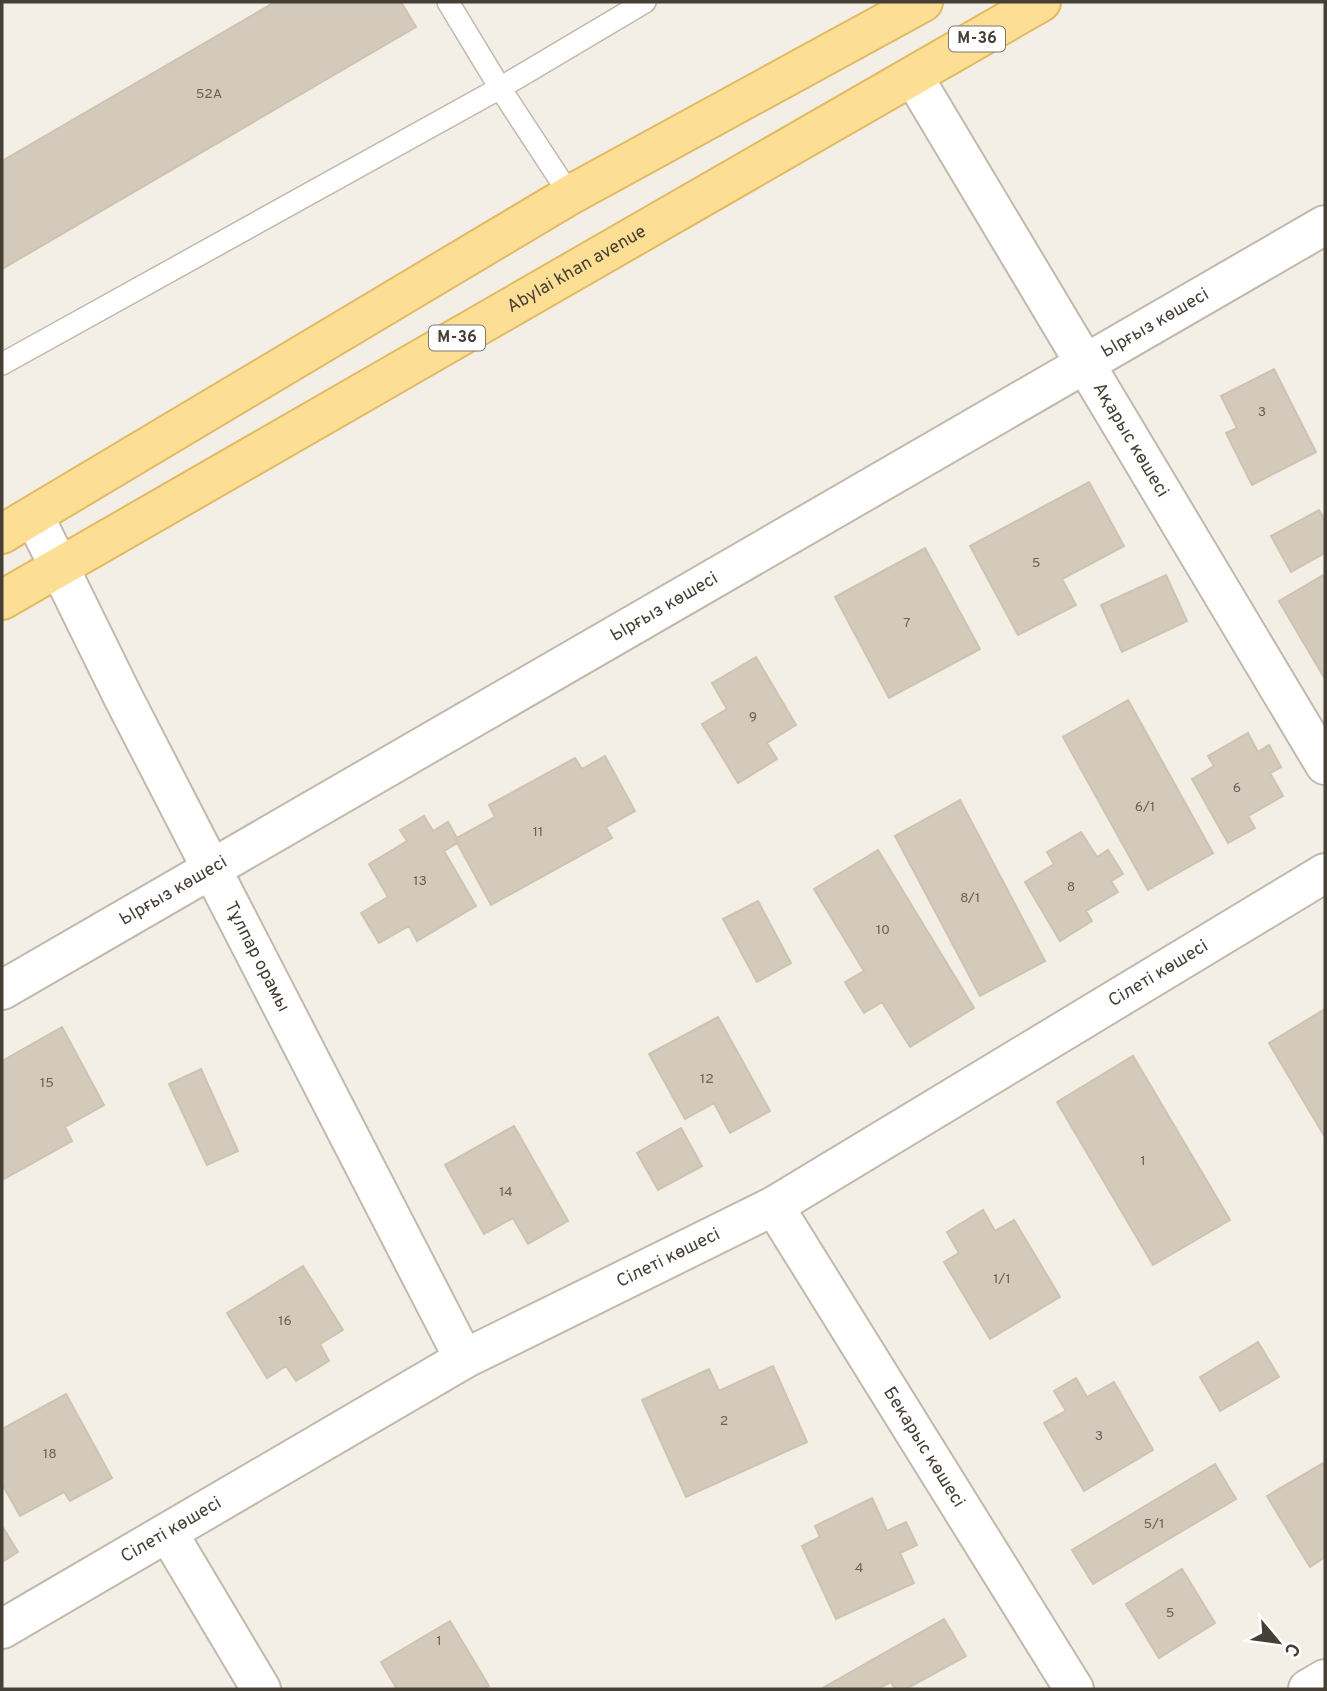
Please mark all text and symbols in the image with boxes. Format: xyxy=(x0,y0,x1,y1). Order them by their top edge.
road number: M-36 xyxy=(949,26,1005,52)
house number: 52А xyxy=(196,86,222,103)
street label: Abylai khan avenue xyxy=(503,220,650,318)
street label: Ырғыз көшесі xyxy=(1097,283,1213,363)
road number: M-36 xyxy=(429,326,485,350)
street label: Ақарыс көшесі xyxy=(1087,378,1174,501)
house number: 3 xyxy=(1258,404,1266,421)
house number: 5 xyxy=(1032,555,1040,572)
street label: Ырғыз көшесі xyxy=(606,567,722,647)
house number: 7 xyxy=(903,615,911,632)
house number: 9 xyxy=(749,709,757,726)
house number: 6 xyxy=(1233,780,1241,797)
house number: 6/1 xyxy=(1135,799,1155,816)
house number: 11 xyxy=(533,824,543,841)
street label: Ырғыз көшесі xyxy=(115,851,231,931)
house number: 13 xyxy=(413,873,427,890)
house number: 8 xyxy=(1067,879,1075,896)
house number: 8/1 xyxy=(960,890,980,907)
street label: Тұлпар орамы xyxy=(219,898,295,1016)
house number: 10 xyxy=(876,922,890,939)
street label: Сілеті көшесі xyxy=(1104,935,1213,1013)
house number: 12 xyxy=(700,1071,714,1088)
house number: 15 xyxy=(40,1075,54,1092)
house number: 1 xyxy=(1140,1153,1146,1170)
house number: 14 xyxy=(499,1184,513,1201)
street label: Сілеті көшесі xyxy=(613,1223,724,1293)
house number: 1/1 xyxy=(993,1271,1011,1288)
house number: 16 xyxy=(278,1313,292,1330)
street label: Бекарыс көшесі xyxy=(878,1383,970,1512)
house number: 2 xyxy=(720,1413,728,1430)
house number: 3 xyxy=(1095,1428,1103,1445)
house number: 18 xyxy=(43,1446,57,1463)
street label: Сілеті көшесі xyxy=(117,1492,226,1568)
house number: 5/1 xyxy=(1144,1516,1164,1533)
house number: 4 xyxy=(855,1560,863,1577)
house number: 5 xyxy=(1166,1605,1174,1622)
north arrow xyxy=(1243,1607,1313,1677)
house number: 1 xyxy=(436,1633,442,1650)
text: С xyxy=(1278,1638,1305,1660)

